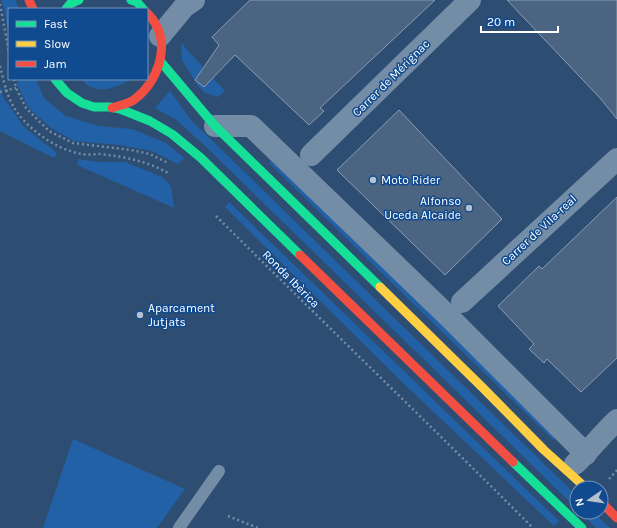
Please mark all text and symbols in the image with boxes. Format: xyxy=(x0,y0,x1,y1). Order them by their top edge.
legend xyxy=(8,8,148,80)
scale bar xyxy=(481,8,558,34)
text: 20 m xyxy=(487,15,515,29)
text: Fast xyxy=(44,17,68,31)
text: Slow xyxy=(44,37,70,51)
street label: Carrer de Mérignac xyxy=(350,37,432,119)
text: Jam xyxy=(44,57,67,71)
place label: Moto Rider xyxy=(381,173,441,187)
marker: Moto Rider xyxy=(368,175,378,185)
street label: Carrer de Vila-real xyxy=(499,192,579,268)
place label: Alfonso Uceda Alcaide xyxy=(384,194,461,222)
marker: Alfonso Uceda Alcaide xyxy=(464,203,474,213)
street label: Ronda Ibèrica xyxy=(260,248,322,310)
place label: Aparcament Jutjats xyxy=(148,301,215,329)
marker: Aparcament Jutjats xyxy=(135,310,145,320)
north arrow xyxy=(569,480,609,520)
text: N xyxy=(573,497,587,507)

